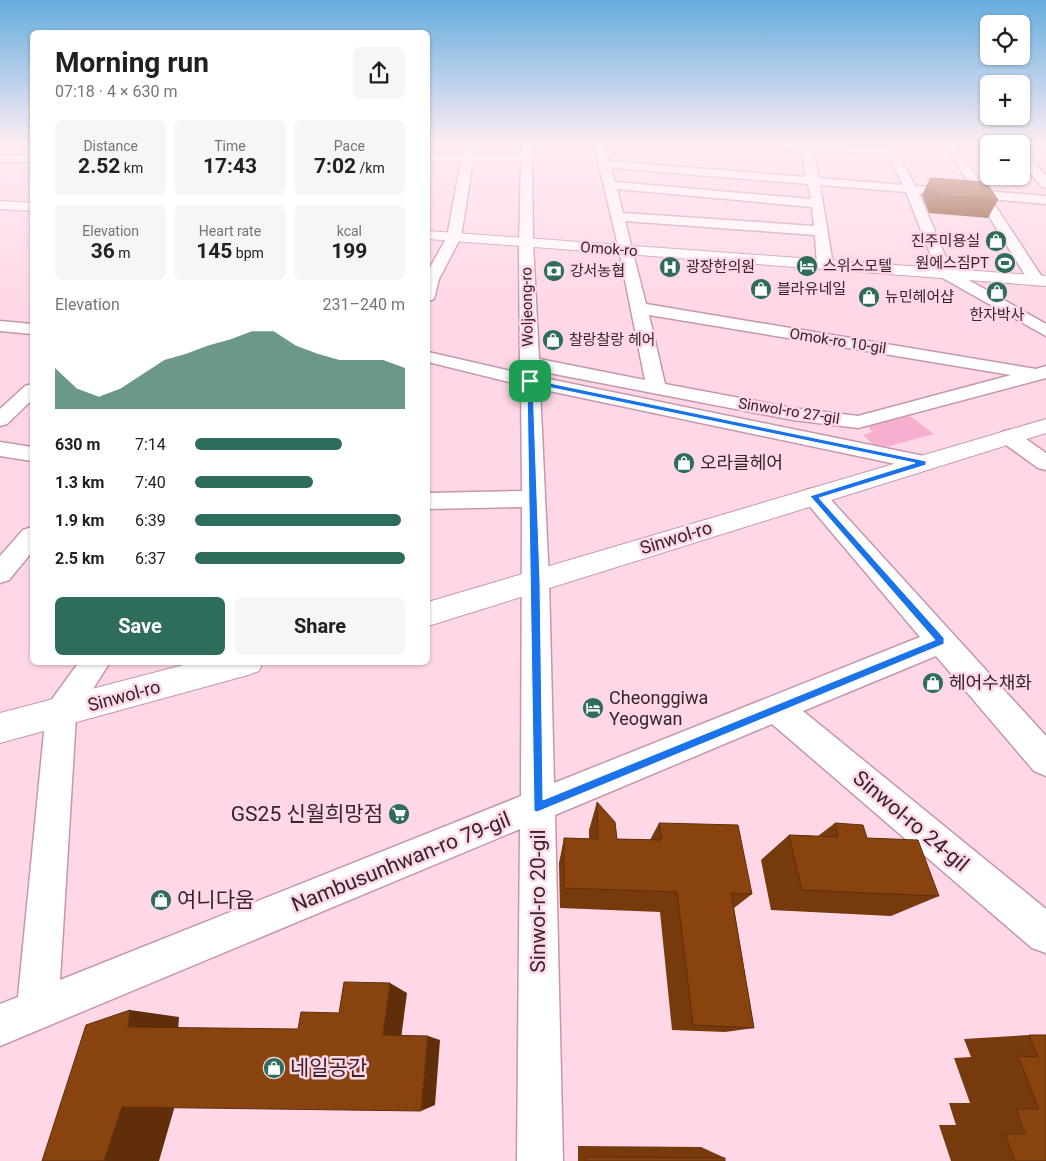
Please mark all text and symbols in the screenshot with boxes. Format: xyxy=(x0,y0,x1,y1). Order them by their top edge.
map controls xyxy=(980,15,1030,185)
button: locate xyxy=(980,15,1030,65)
text: Morning run xyxy=(55,46,209,79)
button: share xyxy=(353,47,405,99)
button: + xyxy=(980,75,1030,125)
text: 07:18 · 4 × 630 m xyxy=(55,82,177,101)
button: − xyxy=(980,135,1030,185)
text: Distance xyxy=(83,138,138,154)
text: Time xyxy=(214,138,246,154)
text: Pace xyxy=(334,138,365,154)
text: 2.52 xyxy=(78,154,120,178)
text: 17:43 xyxy=(203,154,257,178)
text: 7:02 xyxy=(314,154,356,178)
text: km xyxy=(120,160,143,176)
text: /km xyxy=(356,160,385,176)
text: Elevation xyxy=(82,223,139,239)
text: Heart rate xyxy=(199,223,261,239)
text: kcal xyxy=(337,223,362,239)
shop icon: 진주미용실 xyxy=(984,229,1008,253)
place label: 진주미용실 xyxy=(911,232,980,250)
street label: Omok-ro xyxy=(580,238,638,260)
text: 36 xyxy=(91,239,115,263)
text: 145 xyxy=(196,239,232,263)
text: 199 xyxy=(331,239,367,263)
text: m xyxy=(115,245,131,261)
text: bpm xyxy=(232,245,264,261)
sports icon: 원에스짐PT xyxy=(993,251,1017,275)
hotel icon: 스위스모텔 xyxy=(795,254,819,278)
place label: 원에스짐PT xyxy=(915,254,989,272)
hospital icon: 광장한의원 xyxy=(658,255,682,279)
place label: 스위스모텔 xyxy=(823,257,892,275)
place label: 광장한의원 xyxy=(686,258,755,276)
bank icon: 강서농협 xyxy=(542,259,566,283)
place label: 강서농협 xyxy=(570,262,625,280)
street label: Woljeong-ro xyxy=(517,267,537,347)
shop icon: 블라유네일 xyxy=(749,277,773,301)
place label: 블라유네일 xyxy=(777,280,846,298)
shop icon: 한자박사 xyxy=(985,280,1009,304)
shop icon: 뉴민헤어샵 xyxy=(857,285,881,309)
place label: 뉴민헤어샵 xyxy=(885,288,954,306)
text: Elevation xyxy=(55,295,120,314)
text: 231–240 m xyxy=(323,295,405,314)
place label: 한자박사 xyxy=(969,306,1025,324)
street label: Omok-ro 10-gil xyxy=(788,324,888,358)
shop icon: 찰랑찰랑 헤어 xyxy=(541,328,565,352)
place label: 찰랑찰랑 헤어 xyxy=(569,331,656,349)
pin xyxy=(509,360,551,402)
icon: arrive xyxy=(516,367,544,395)
street label: Sinwol-ro 27-gil xyxy=(737,394,841,428)
text: 630 m xyxy=(55,435,100,454)
text: 7:14 xyxy=(135,435,166,454)
shop icon: 오라클헤어 xyxy=(672,451,696,475)
place label: 오라클헤어 xyxy=(700,452,783,473)
text: 1.3 km xyxy=(55,473,104,492)
text: 7:40 xyxy=(135,473,166,492)
text: 1.9 km xyxy=(55,511,104,530)
text: 6:39 xyxy=(135,511,166,530)
street label: Sinwol-ro xyxy=(637,517,714,558)
text: 2.5 km xyxy=(55,549,104,568)
text: 6:37 xyxy=(135,549,166,568)
button: Save xyxy=(55,597,225,655)
button: Share xyxy=(235,597,405,655)
shop icon: 헤어수채화 xyxy=(921,671,945,695)
place label: 헤어수채화 xyxy=(949,672,1032,693)
street label: Sinwol-ro xyxy=(85,676,162,715)
place label: Cheonggiwa Yeogwan xyxy=(609,687,708,729)
hotel icon: Cheonggiwa Yeogwan xyxy=(581,696,605,720)
street label: Sinwol-ro 24-gil xyxy=(848,766,974,876)
place label: GS25 신월희망점 xyxy=(231,802,383,826)
supermarket icon: GS25 신월희망점 xyxy=(387,802,411,826)
street label: Nambusunhwan-ro 79-gil xyxy=(288,807,514,917)
street label: Sinwol-ro 20-gil xyxy=(526,829,550,973)
shop icon: 여니다움 xyxy=(149,888,173,912)
place label: 여니다움 xyxy=(177,888,254,912)
shop icon: 네일공간 xyxy=(262,1056,286,1080)
place label: 네일공간 xyxy=(290,1056,367,1080)

